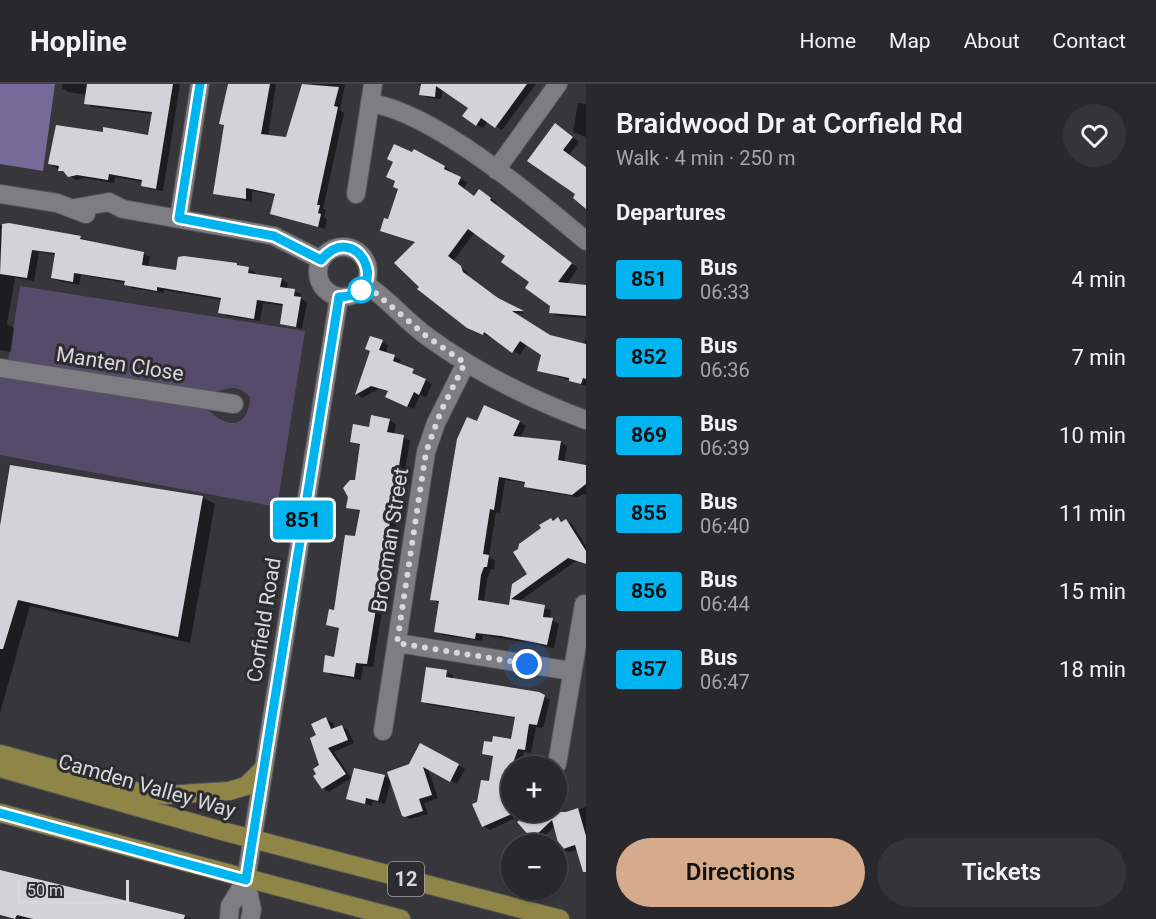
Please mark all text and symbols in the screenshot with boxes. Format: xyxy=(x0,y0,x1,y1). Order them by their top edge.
text: Hopline xyxy=(30,25,127,58)
text: Home xyxy=(800,29,856,53)
text: Map xyxy=(889,29,931,53)
text: About xyxy=(964,29,1020,53)
text: Contact xyxy=(1053,29,1126,53)
button: heart xyxy=(1063,104,1126,167)
text: Braidwood Dr at Corfield Rd xyxy=(616,107,963,140)
text: Walk · 4 min · 250 m xyxy=(616,146,795,170)
text: Departures xyxy=(616,200,726,225)
text: Bus xyxy=(700,255,738,280)
text: 851 xyxy=(631,267,667,291)
text: 4 min xyxy=(1071,267,1126,292)
unlabelled marker xyxy=(348,277,374,303)
text: 06:33 xyxy=(700,280,750,304)
text: Bus xyxy=(700,333,738,358)
street label: Manten Close xyxy=(54,342,186,386)
text: 852 xyxy=(631,345,667,369)
text: 7 min xyxy=(1071,345,1126,370)
text: 06:36 xyxy=(700,358,750,382)
text: Bus xyxy=(700,411,738,436)
text: 869 xyxy=(631,423,667,447)
text: 10 min xyxy=(1059,423,1126,448)
text: 06:39 xyxy=(700,436,750,460)
street label: Brooman Street xyxy=(367,466,413,614)
text: Bus xyxy=(700,489,738,514)
line badge: 851 xyxy=(268,500,338,540)
text: 855 xyxy=(631,501,667,525)
text: 11 min xyxy=(1059,501,1126,526)
text: 851 xyxy=(285,508,321,532)
text: 06:40 xyxy=(700,514,750,538)
street label: Corfield Road xyxy=(242,556,286,684)
text: Bus xyxy=(700,567,738,592)
text: 856 xyxy=(631,579,667,603)
text: 15 min xyxy=(1059,579,1126,604)
text: 06:44 xyxy=(700,592,750,616)
text: Bus xyxy=(700,645,738,670)
your location xyxy=(512,649,542,679)
text: 857 xyxy=(631,657,667,681)
text: 18 min xyxy=(1059,657,1126,682)
text: 06:47 xyxy=(700,670,750,694)
street label: Camden Valley Way xyxy=(56,749,239,823)
map controls xyxy=(501,756,567,900)
button: + xyxy=(501,756,567,822)
button: − xyxy=(501,834,567,900)
button: Directions xyxy=(616,838,865,907)
button: Tickets xyxy=(877,838,1126,907)
road number: 12 xyxy=(388,862,424,896)
scale bar xyxy=(18,877,129,904)
text: 50 m xyxy=(27,881,63,900)

